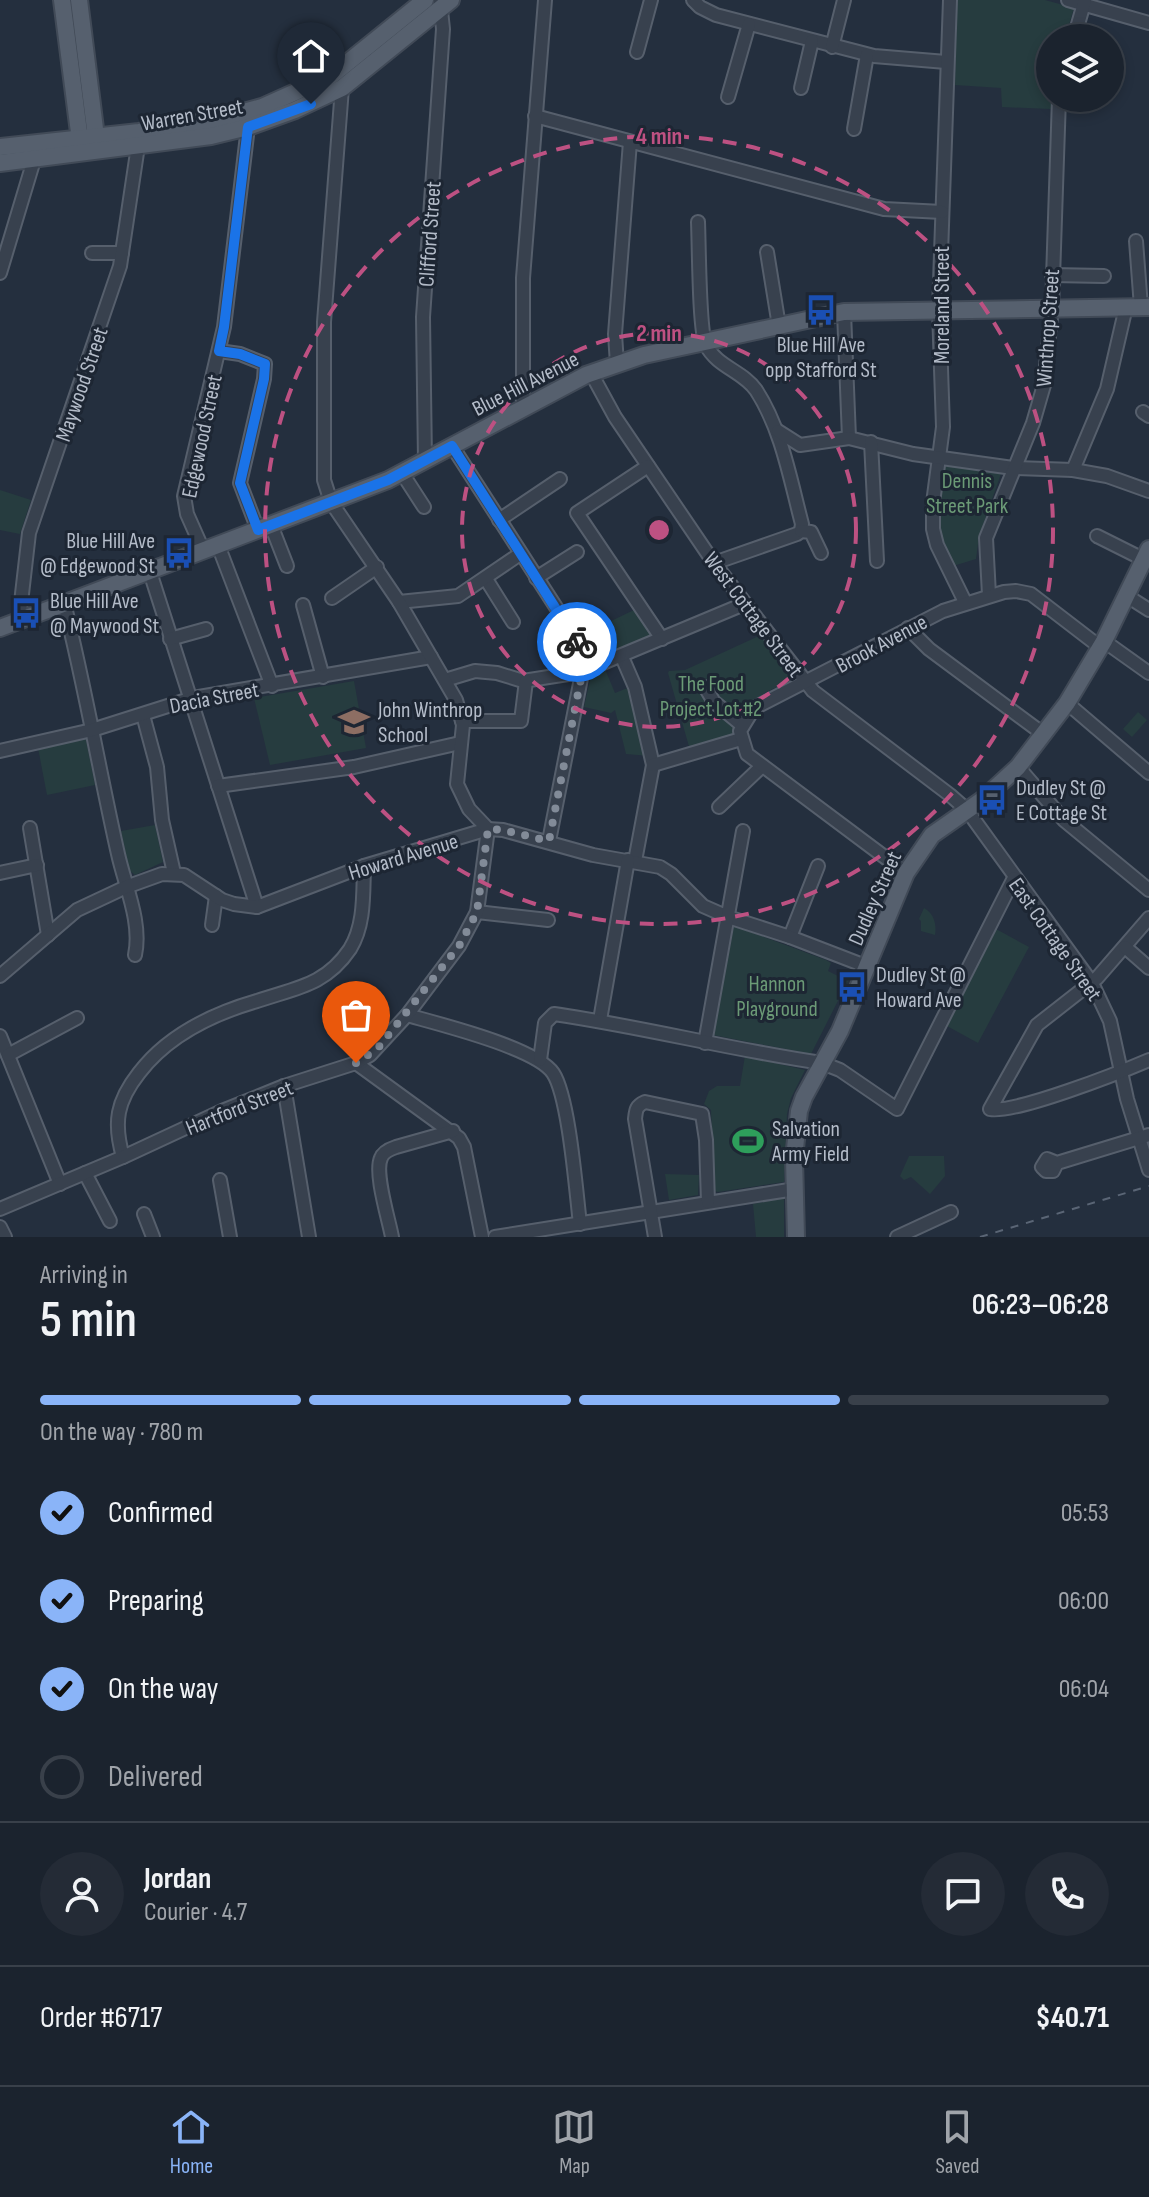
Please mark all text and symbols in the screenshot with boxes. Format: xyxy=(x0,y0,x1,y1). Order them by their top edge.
pin xyxy=(277,22,345,104)
map controls xyxy=(1036,24,1124,112)
button: layers xyxy=(1036,24,1124,112)
icon: home xyxy=(289,34,333,78)
street label: Warren Street xyxy=(139,93,245,138)
text: 4 min xyxy=(636,122,682,151)
street label: Clifford Street xyxy=(413,180,448,288)
street label: Moreland Street xyxy=(929,246,956,364)
street label: Winthrop Street xyxy=(1031,268,1066,388)
bus stop icon: Blue Hill Ave opp Stafford St xyxy=(804,293,838,327)
text: 2 min xyxy=(636,319,682,348)
street label: Maywood Street xyxy=(50,323,115,445)
place label: Blue Hill Ave opp Stafford St xyxy=(765,332,877,384)
street label: Blue Hill Avenue xyxy=(468,346,584,423)
street label: Edgewood Street xyxy=(176,372,229,500)
park label: Dennis Street Park xyxy=(926,468,1009,520)
centre of rings xyxy=(645,516,673,544)
place label: Blue Hill Ave @ Edgewood St xyxy=(40,528,155,580)
bus stop icon: Blue Hill Ave @ Edgewood St xyxy=(162,536,196,570)
street label: West Cottage Street xyxy=(697,547,809,683)
place label: Blue Hill Ave @ Maywood St xyxy=(50,588,159,640)
bus stop icon: Blue Hill Ave @ Maywood St xyxy=(9,596,43,630)
courier xyxy=(537,602,617,682)
street label: Brook Avenue xyxy=(831,609,932,680)
icon: bike xyxy=(555,620,599,664)
park label: The Food Project Lot #2 xyxy=(660,671,762,723)
street label: Dacia Street xyxy=(167,677,262,720)
place label: John Winthrop School xyxy=(377,697,482,749)
school or university icon: John Winthrop School xyxy=(337,705,371,739)
place label: Dudley St @ E Cottage St xyxy=(1016,775,1107,827)
bus stop icon: Dudley St @ E Cottage St xyxy=(975,783,1009,817)
street label: Howard Avenue xyxy=(345,828,461,887)
street label: Dudley Street xyxy=(843,847,908,950)
street label: East Cottage Street xyxy=(1002,873,1107,1007)
place label: Dudley St @ Howard Ave xyxy=(876,962,966,1014)
bus stop icon: Dudley St @ Howard Ave xyxy=(835,970,869,1004)
park label: Hannon Playground xyxy=(736,971,818,1023)
pin xyxy=(322,981,390,1063)
icon: bag xyxy=(334,993,378,1037)
street label: Hartford Street xyxy=(182,1075,297,1142)
place label: Salvation Army Field xyxy=(771,1116,849,1168)
sports icon: Salvation Army Field xyxy=(731,1124,765,1158)
text: Arriving in xyxy=(40,1260,128,1291)
text: 06:23–06:28 xyxy=(972,1287,1109,1323)
text: 5 min xyxy=(40,1289,137,1352)
text: On the way · 780 m xyxy=(40,1417,203,1448)
icon: check xyxy=(40,1491,84,1535)
text: Confirmed xyxy=(108,1495,213,1531)
text: 05:53 xyxy=(1061,1498,1109,1529)
icon: check xyxy=(40,1579,84,1623)
text: Preparing xyxy=(108,1583,204,1619)
text: 06:00 xyxy=(1058,1586,1109,1617)
icon: check xyxy=(40,1667,84,1711)
text: On the way xyxy=(108,1671,218,1707)
text: 06:04 xyxy=(1059,1674,1109,1705)
text: Delivered xyxy=(108,1759,203,1795)
button: person xyxy=(40,1852,124,1936)
button: chat xyxy=(921,1852,1005,1936)
button: phone xyxy=(1025,1852,1109,1936)
text: Jordan xyxy=(144,1861,211,1897)
text: Courier · 4.7 xyxy=(144,1897,247,1928)
text: Order #6717 xyxy=(40,2000,162,2036)
text: $40.71 xyxy=(1035,2000,1109,2036)
tab: Home xyxy=(169,2105,213,2180)
tab: Map xyxy=(552,2105,596,2180)
tab: Saved xyxy=(935,2105,980,2180)

